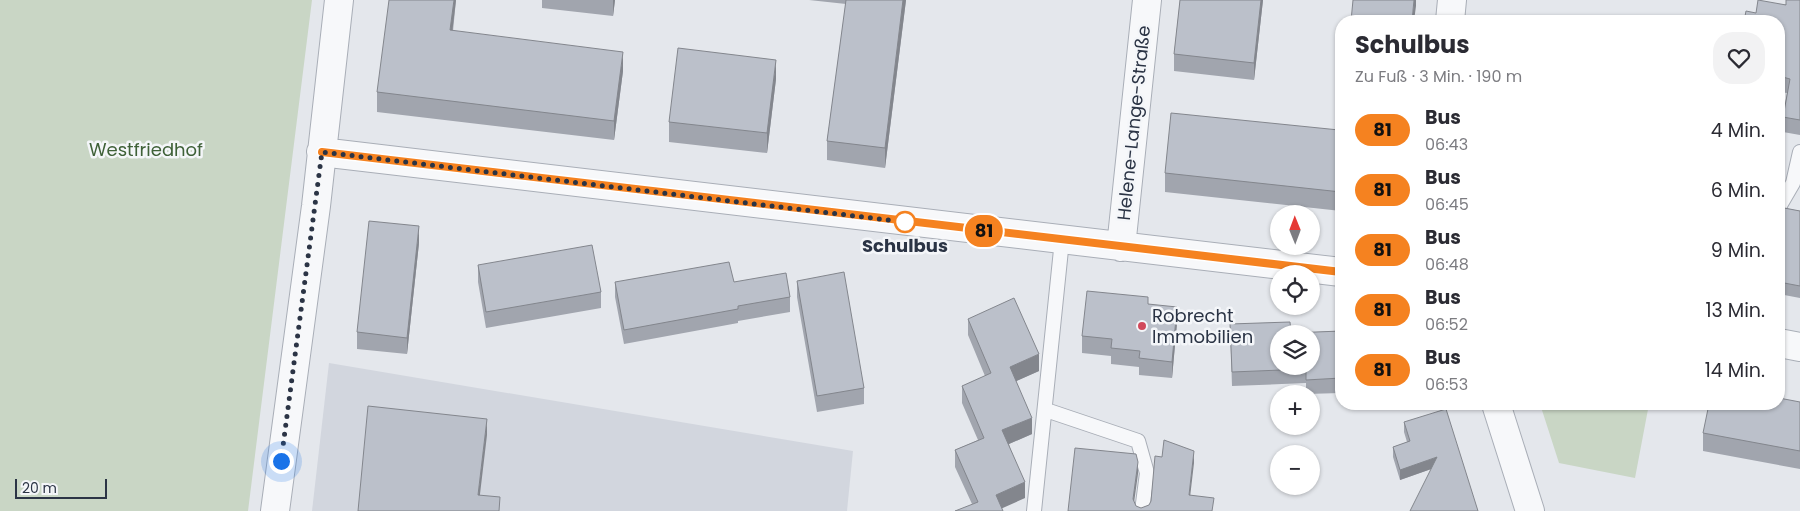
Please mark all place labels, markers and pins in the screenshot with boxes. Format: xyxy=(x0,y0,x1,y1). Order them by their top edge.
marker: Schulbus xyxy=(894,211,916,233)
place label: Schulbus xyxy=(862,233,948,258)
place label: Robrecht Immobilien xyxy=(1152,303,1253,349)
marker: Robrecht Immobilien xyxy=(1136,320,1148,332)

